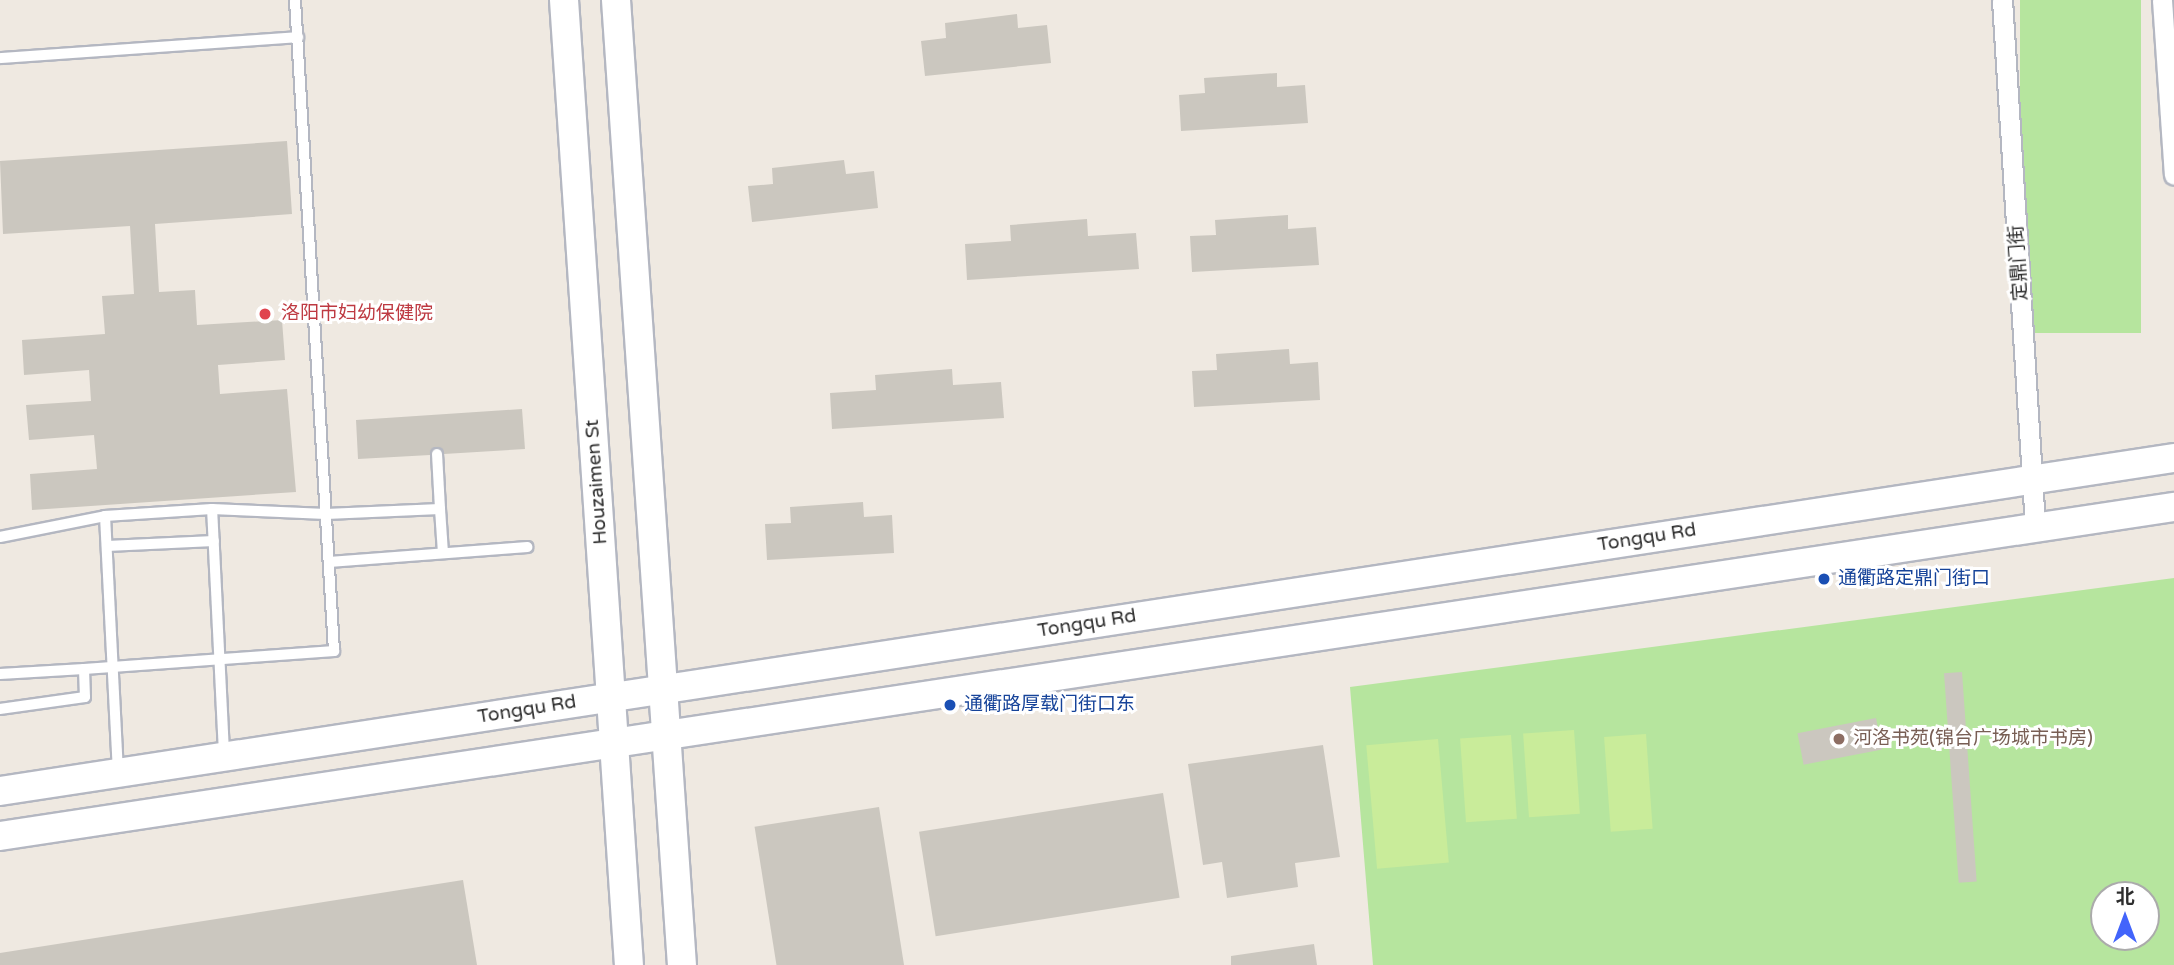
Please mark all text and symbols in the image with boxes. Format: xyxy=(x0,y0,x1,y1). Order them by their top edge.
street label: 定鼎门街 xyxy=(2005,224,2033,302)
place label: 洛阳市妇幼保健院 xyxy=(281,303,433,325)
marker: 洛阳市妇幼保健院 xyxy=(255,304,275,324)
street label: Houzaimen St xyxy=(581,419,613,545)
street label: Tongqu Rd xyxy=(1596,519,1698,557)
place label: 通衢路定鼎门街口 xyxy=(1838,568,1990,590)
marker: 通衢路定鼎门街口 xyxy=(1816,571,1832,587)
street label: Tongqu Rd xyxy=(1036,605,1138,643)
street label: Tongqu Rd xyxy=(476,691,578,729)
place label: 通衢路厚载门街口东 xyxy=(964,694,1135,716)
marker: 通衢路厚载门街口东 xyxy=(942,697,958,713)
place label: 河洛书苑(锦台广场城市书房) xyxy=(1853,728,2093,750)
marker: 河洛书苑(锦台广场城市书房) xyxy=(1831,731,1847,747)
north arrow xyxy=(2090,881,2160,951)
text: 北 xyxy=(2115,886,2135,908)

